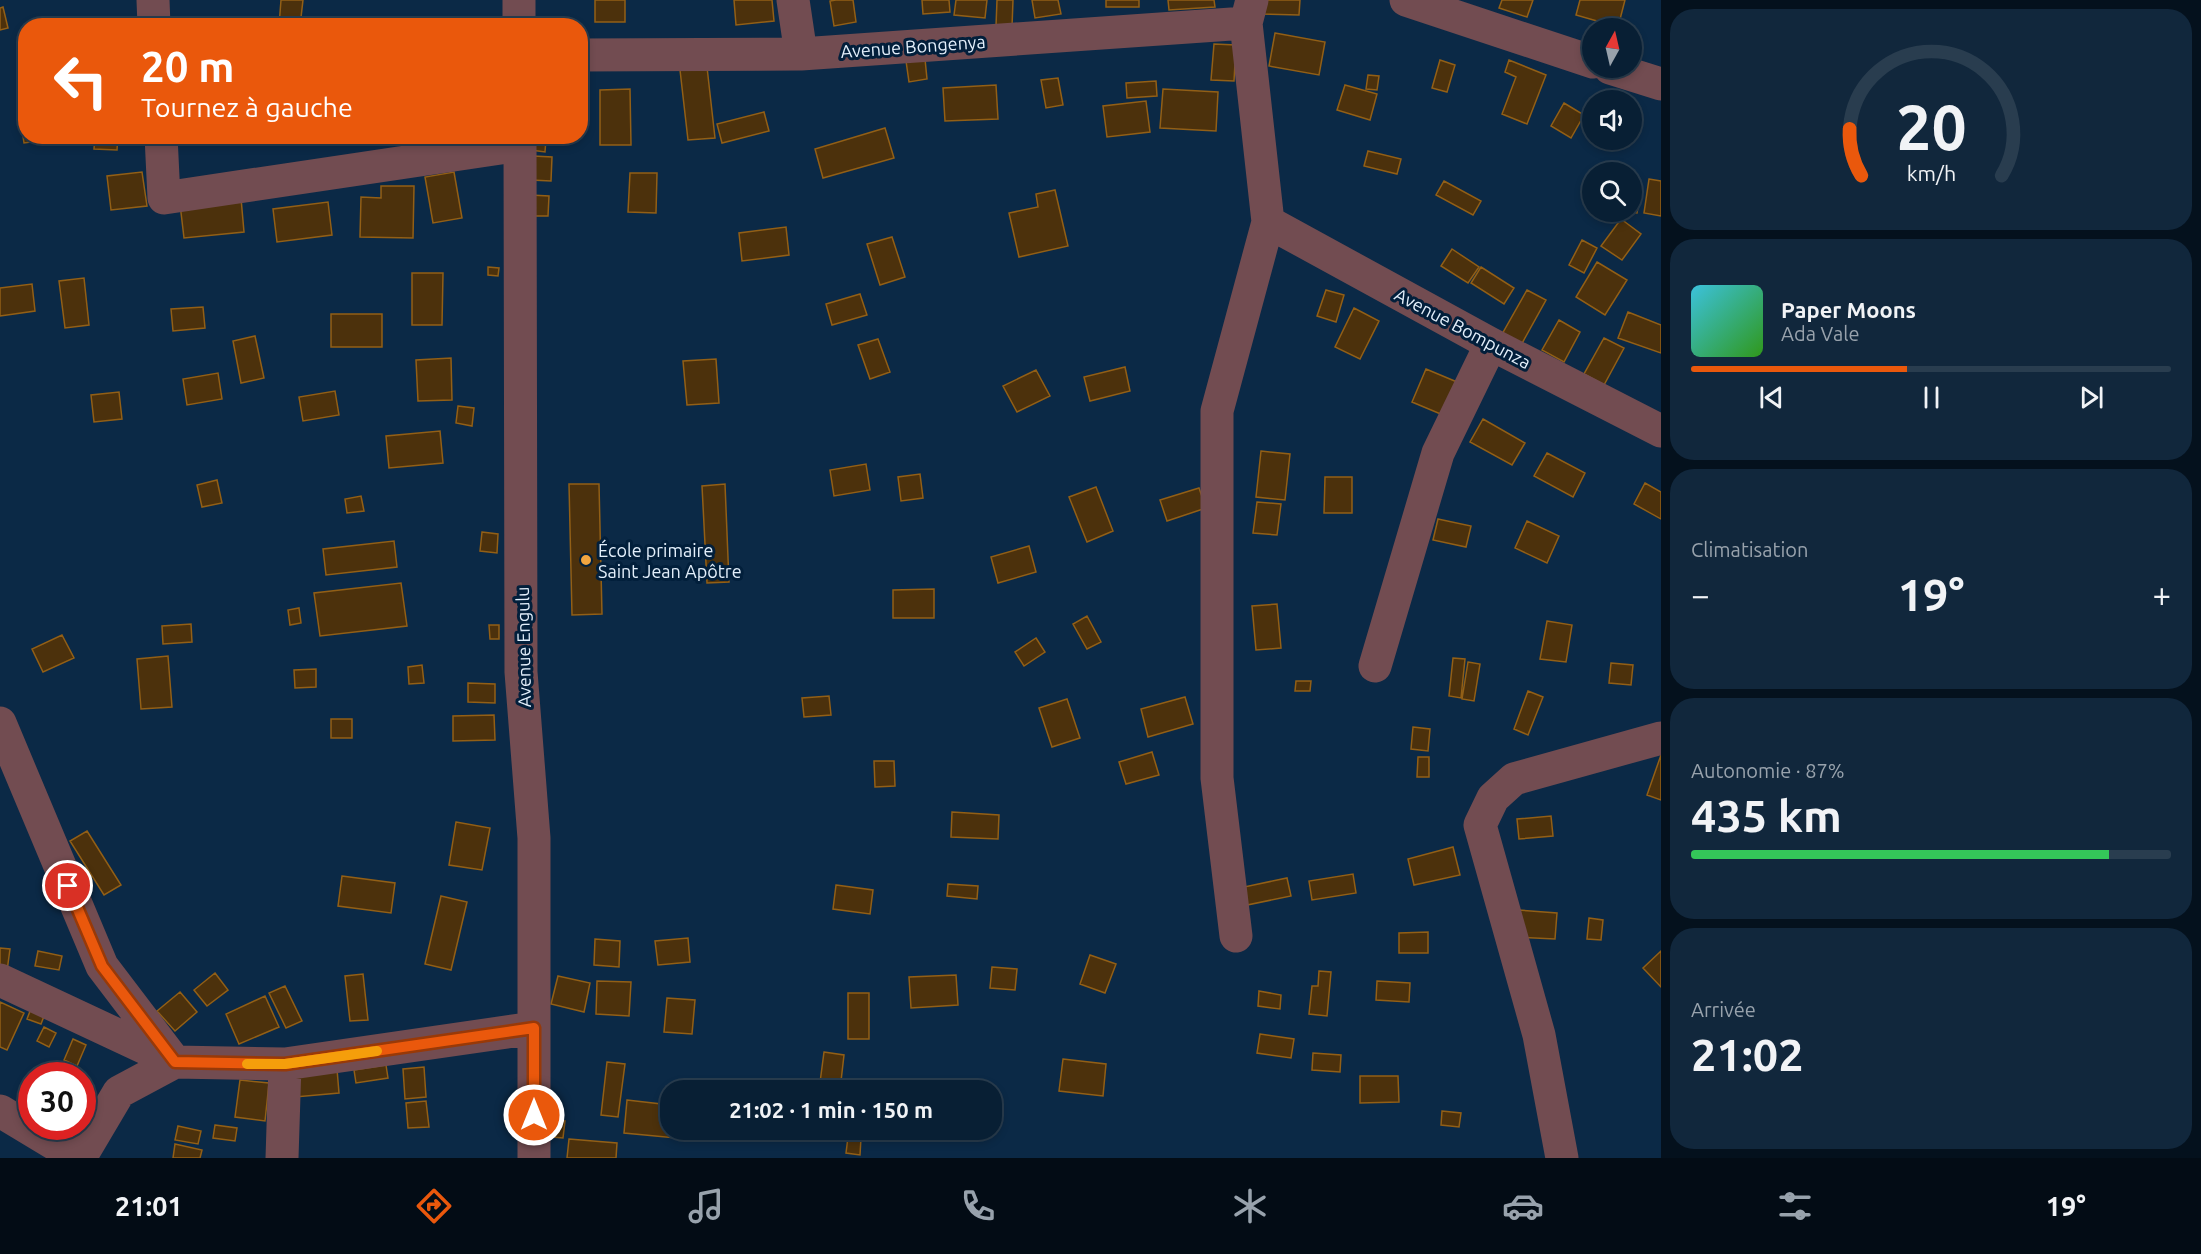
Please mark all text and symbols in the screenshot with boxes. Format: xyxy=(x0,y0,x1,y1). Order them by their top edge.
north arrow xyxy=(1582,18,1642,78)
map controls xyxy=(1582,18,1642,222)
street label: Avenue Bongenya xyxy=(840,31,986,61)
icon: left xyxy=(42,42,120,120)
text: 20 m xyxy=(141,43,235,90)
button: sound xyxy=(1582,90,1642,150)
text: Tournez à gauche xyxy=(141,92,353,122)
text: 20 xyxy=(1896,93,1966,163)
button: search xyxy=(1582,162,1642,222)
text: km/h xyxy=(1906,162,1956,186)
street label: Avenue Bompunza xyxy=(1392,284,1534,372)
text: Paper Moons xyxy=(1781,297,1916,322)
text: Ada Vale xyxy=(1781,322,1859,345)
icon: previous xyxy=(1755,381,1788,414)
icon: pause xyxy=(1915,381,1948,414)
icon: next xyxy=(2075,381,2108,414)
text: Climatisation xyxy=(1691,538,1808,561)
place label: École primaire Saint Jean Apôtre xyxy=(598,539,742,581)
marker: École primaire Saint Jean Apôtre xyxy=(579,553,593,567)
text: 19° xyxy=(1898,569,1964,620)
text: − xyxy=(1691,576,1710,613)
text: + xyxy=(2152,576,2171,613)
street label: Avenue Engulu xyxy=(512,586,534,708)
text: Autonomie · 87% xyxy=(1691,759,1845,782)
text: 435 km xyxy=(1691,790,1842,841)
pin xyxy=(42,860,93,911)
icon: arrive xyxy=(51,869,84,902)
text: Arrivée xyxy=(1691,998,1756,1021)
text: 21:02 xyxy=(1691,1029,1804,1080)
speed limit sign: 30 xyxy=(18,1062,96,1140)
position arrow xyxy=(502,1083,566,1147)
text: 21:02 · 1 min · 150 m xyxy=(729,1097,933,1122)
icon: directions xyxy=(413,1185,455,1227)
icon: music xyxy=(685,1185,727,1227)
icon: phone xyxy=(957,1185,999,1227)
icon: climate xyxy=(1229,1185,1271,1227)
icon: car xyxy=(1502,1185,1544,1227)
icon: filters xyxy=(1774,1185,1816,1227)
text: 21:01 xyxy=(115,1191,183,1221)
text: 19° xyxy=(2046,1191,2086,1221)

